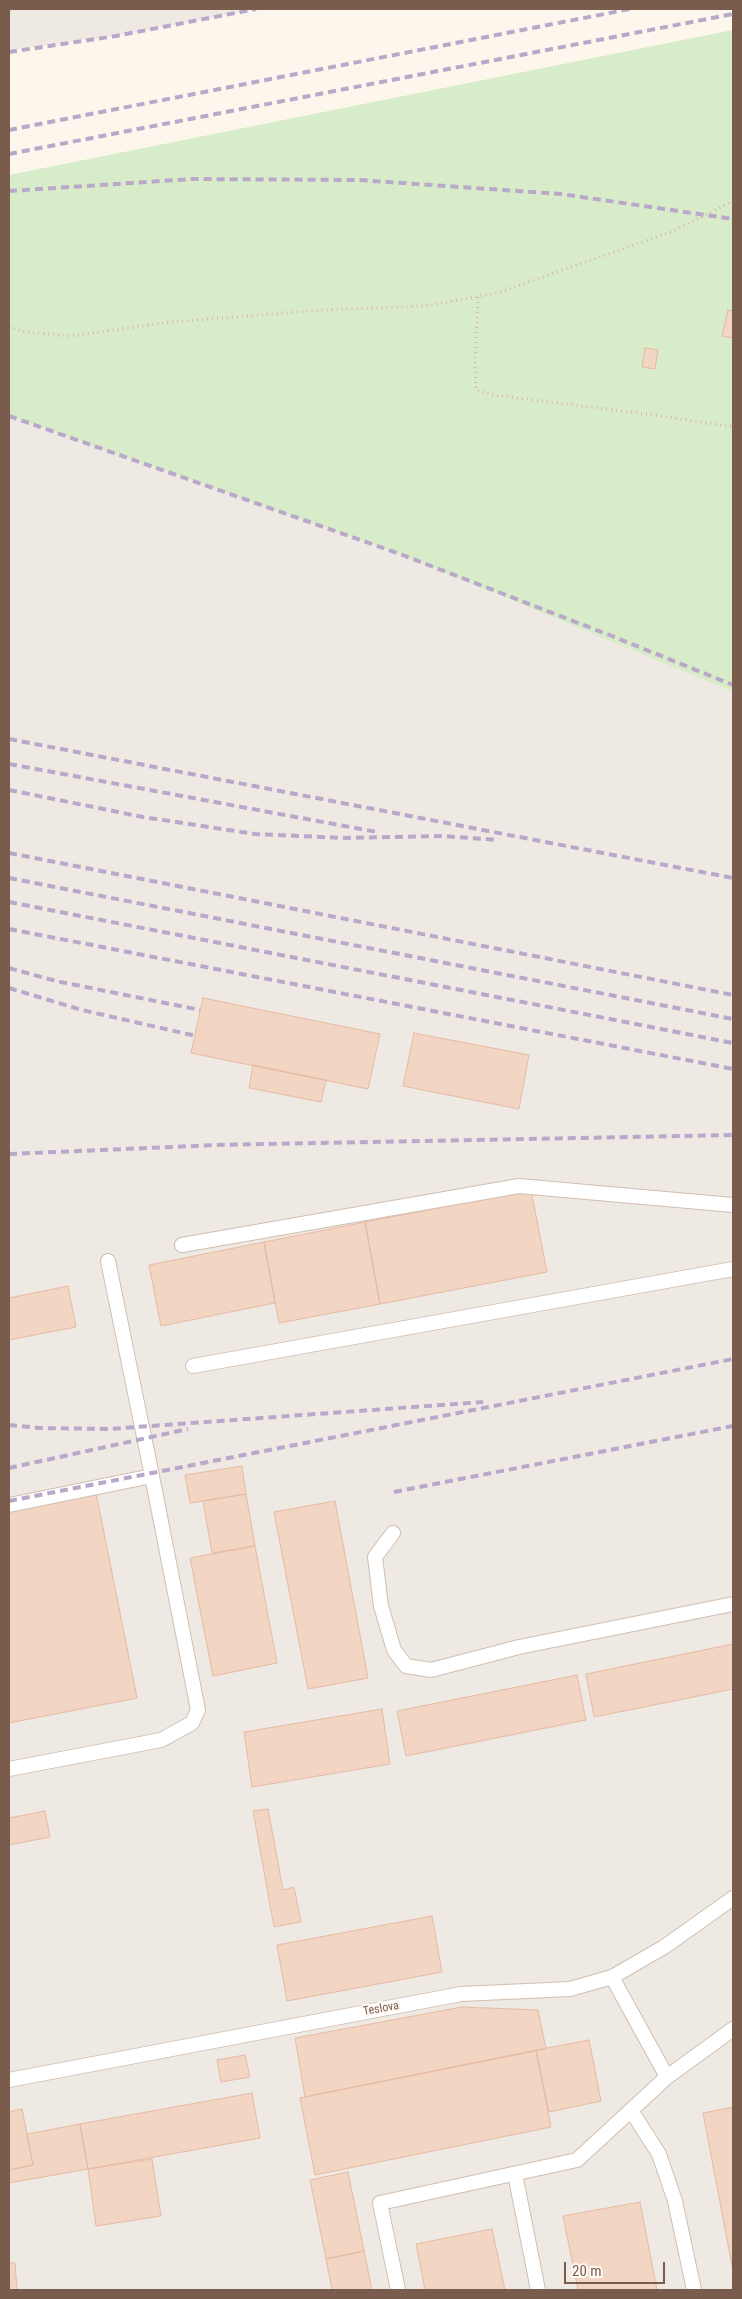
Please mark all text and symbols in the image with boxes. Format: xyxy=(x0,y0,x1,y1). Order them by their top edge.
street label: Teslova xyxy=(362,1999,400,2019)
scale bar xyxy=(567,2252,668,2284)
text: 20 m xyxy=(572,2262,602,2280)

